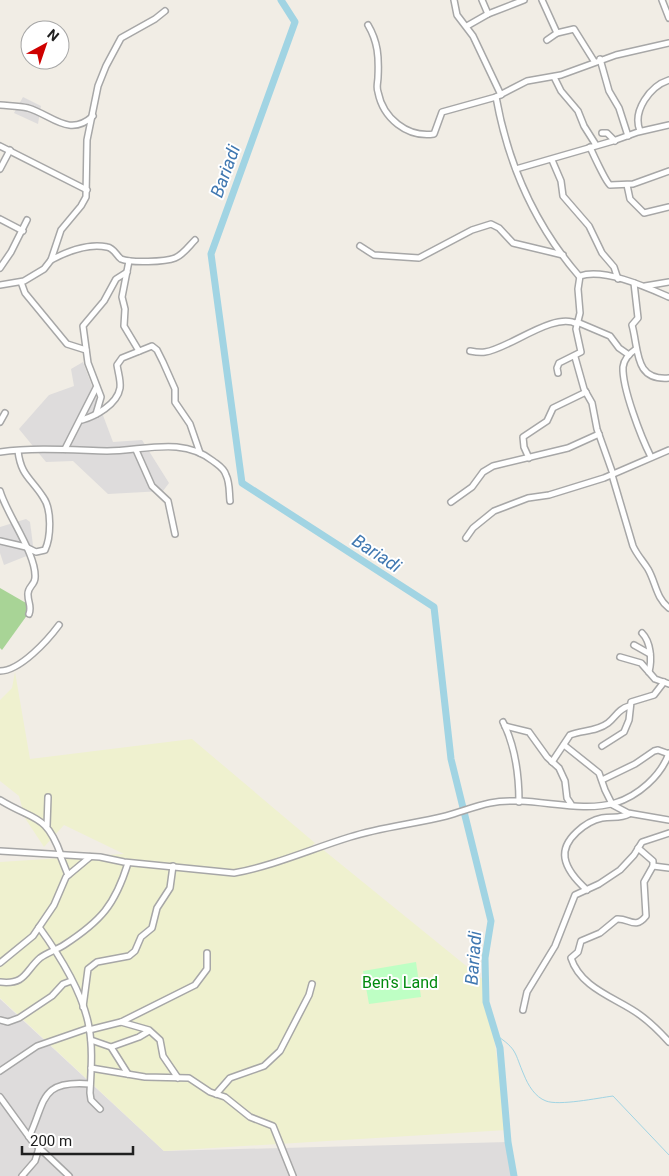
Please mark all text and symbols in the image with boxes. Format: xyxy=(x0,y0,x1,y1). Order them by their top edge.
north arrow xyxy=(20,20,70,70)
text: N xyxy=(44,26,62,44)
water label: Bariadi xyxy=(206,141,244,200)
water label: Bariadi xyxy=(349,529,406,577)
water label: Bariadi xyxy=(461,930,485,986)
park label: Ben's Land xyxy=(362,973,438,992)
scale bar xyxy=(22,1124,134,1156)
text: 200 m xyxy=(30,1132,72,1150)

